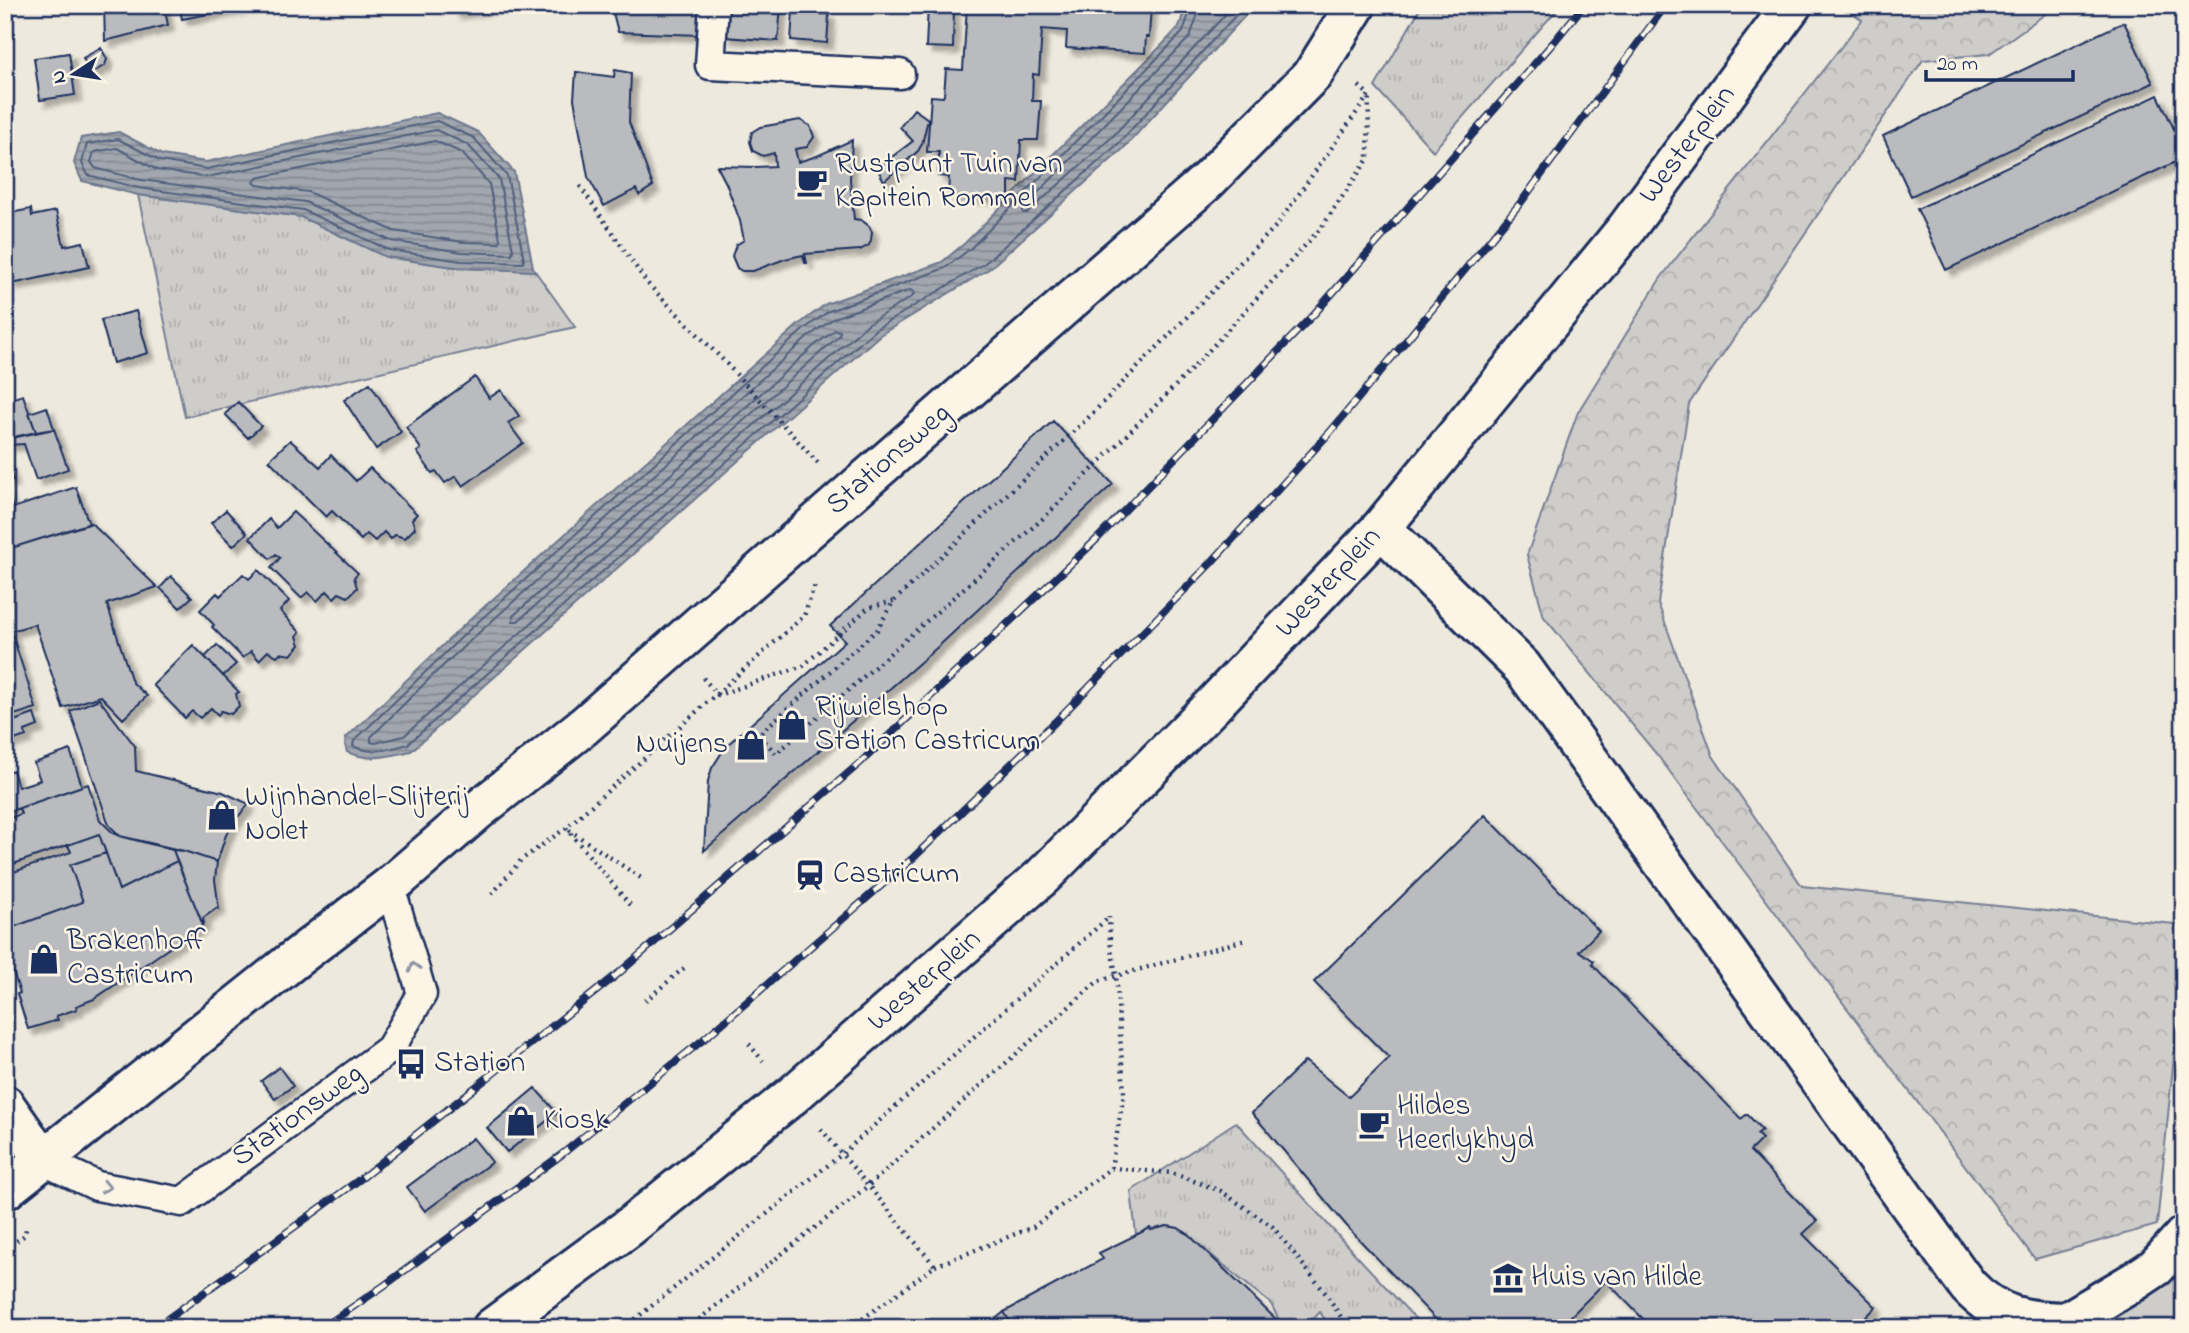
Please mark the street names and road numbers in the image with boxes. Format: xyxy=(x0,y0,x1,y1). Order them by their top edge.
street label: Westerplein xyxy=(1629,76,1747,214)
street label: Stationsweg xyxy=(817,393,961,527)
street label: Westerplein xyxy=(1266,517,1392,649)
street label: Westerplein xyxy=(858,919,992,1043)
street label: Stationsweg xyxy=(223,1053,373,1179)

